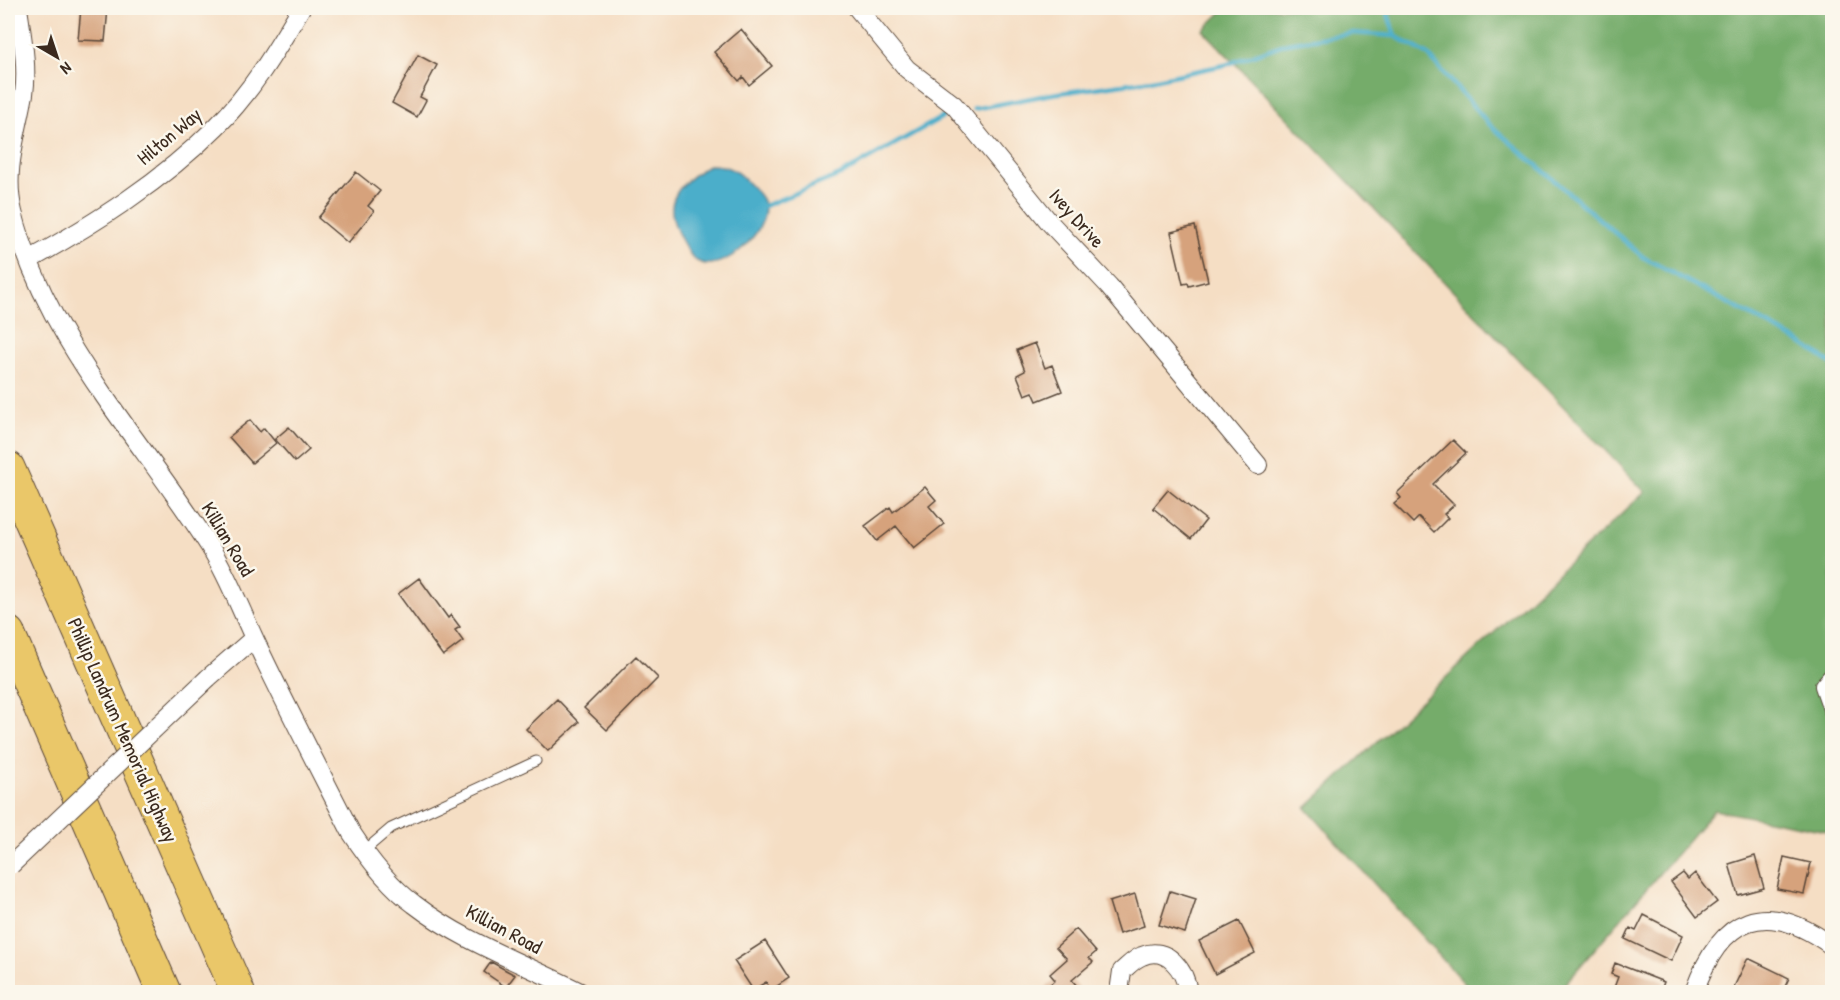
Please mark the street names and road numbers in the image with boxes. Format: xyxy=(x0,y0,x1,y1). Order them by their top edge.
street label: Hilton Way xyxy=(131,101,207,171)
street label: Ivey Drive xyxy=(1043,182,1111,253)
street label: Killian Road xyxy=(196,497,261,581)
street label: Phillip Landrum Memorial Highway xyxy=(62,613,185,846)
street label: Killian Road xyxy=(462,897,547,960)

